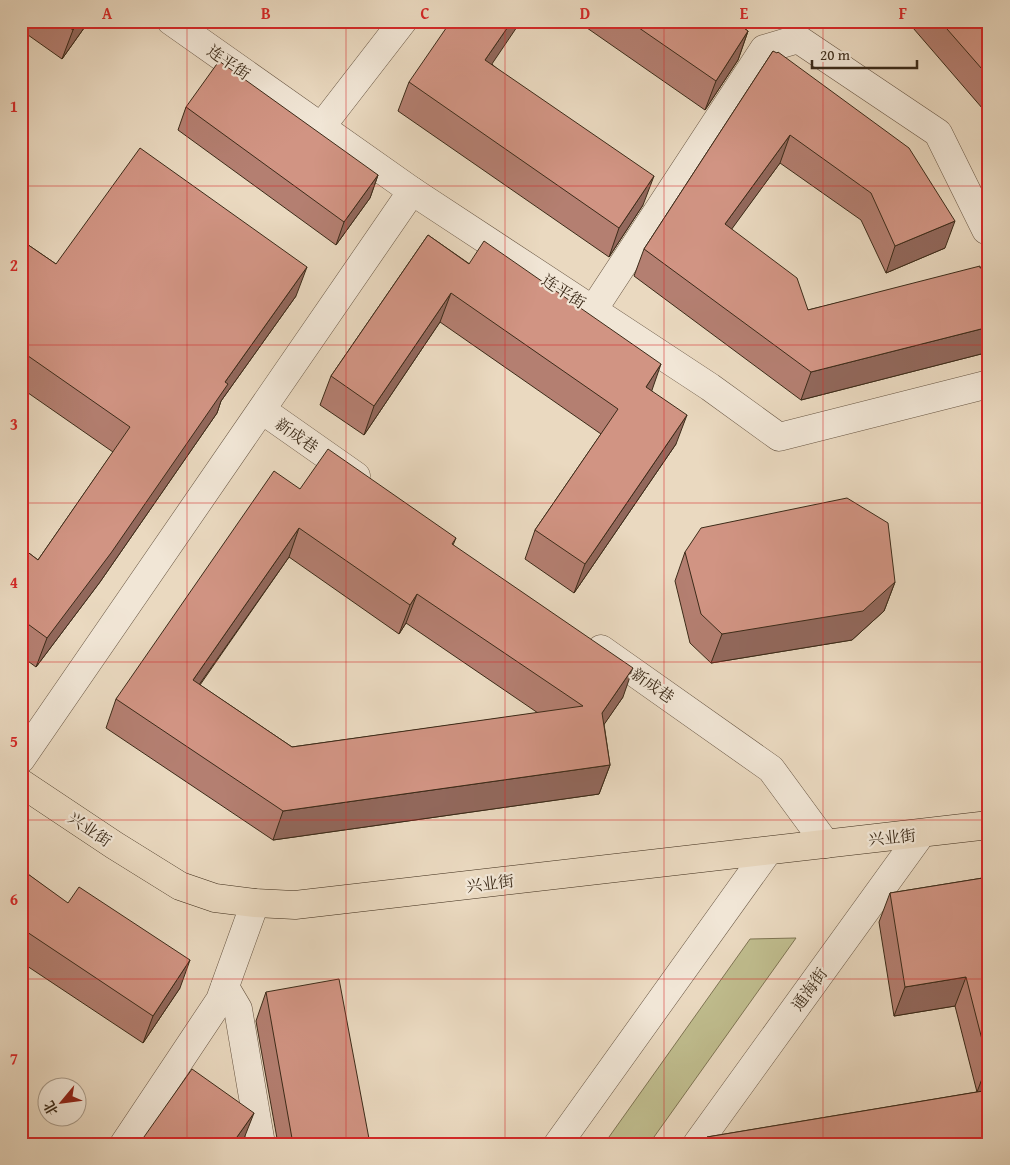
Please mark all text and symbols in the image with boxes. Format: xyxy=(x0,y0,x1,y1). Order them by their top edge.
text: A xyxy=(102,1,113,25)
text: B xyxy=(261,1,271,25)
text: C xyxy=(420,1,430,25)
text: D xyxy=(580,1,590,25)
text: E xyxy=(740,1,749,25)
text: F xyxy=(899,1,907,25)
street label: 连平街 xyxy=(202,38,256,86)
scale bar xyxy=(812,38,918,70)
text: 20 m xyxy=(820,44,851,65)
text: 1 xyxy=(10,94,18,118)
text: 2 xyxy=(10,253,18,277)
street label: 连平街 xyxy=(537,268,591,314)
street label: 新成巷 xyxy=(270,411,324,459)
text: 3 xyxy=(10,412,18,436)
text: 4 xyxy=(10,570,18,594)
street label: 新成巷 xyxy=(626,661,680,709)
text: 5 xyxy=(10,729,18,753)
street label: 兴业街 xyxy=(63,806,117,852)
street label: 兴业街 xyxy=(867,823,917,851)
street label: 兴业街 xyxy=(465,868,515,898)
text: 6 xyxy=(10,887,18,911)
street label: 通海街 xyxy=(785,963,833,1015)
text: 7 xyxy=(10,1046,18,1070)
north arrow xyxy=(38,1078,88,1128)
text: 北 xyxy=(38,1097,63,1119)

